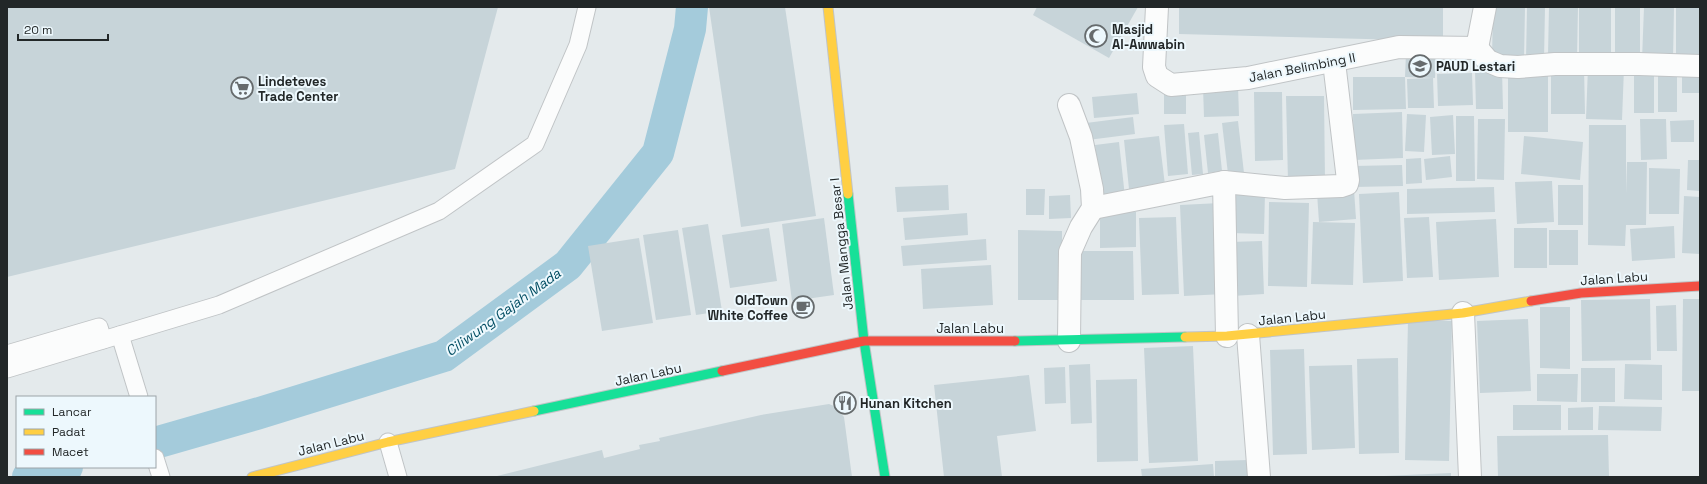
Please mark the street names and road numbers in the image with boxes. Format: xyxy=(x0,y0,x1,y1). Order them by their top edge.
street label: Jalan Belimbing II xyxy=(1247,49,1357,86)
street label: Jalan Mangga Besar I xyxy=(826,177,857,311)
street label: Jalan Labu xyxy=(1580,268,1648,289)
street label: Jalan Labu xyxy=(1257,306,1327,329)
street label: Jalan Labu xyxy=(936,320,1004,337)
street label: Jalan Labu xyxy=(613,359,683,390)
street label: Jalan Labu xyxy=(296,427,366,460)

